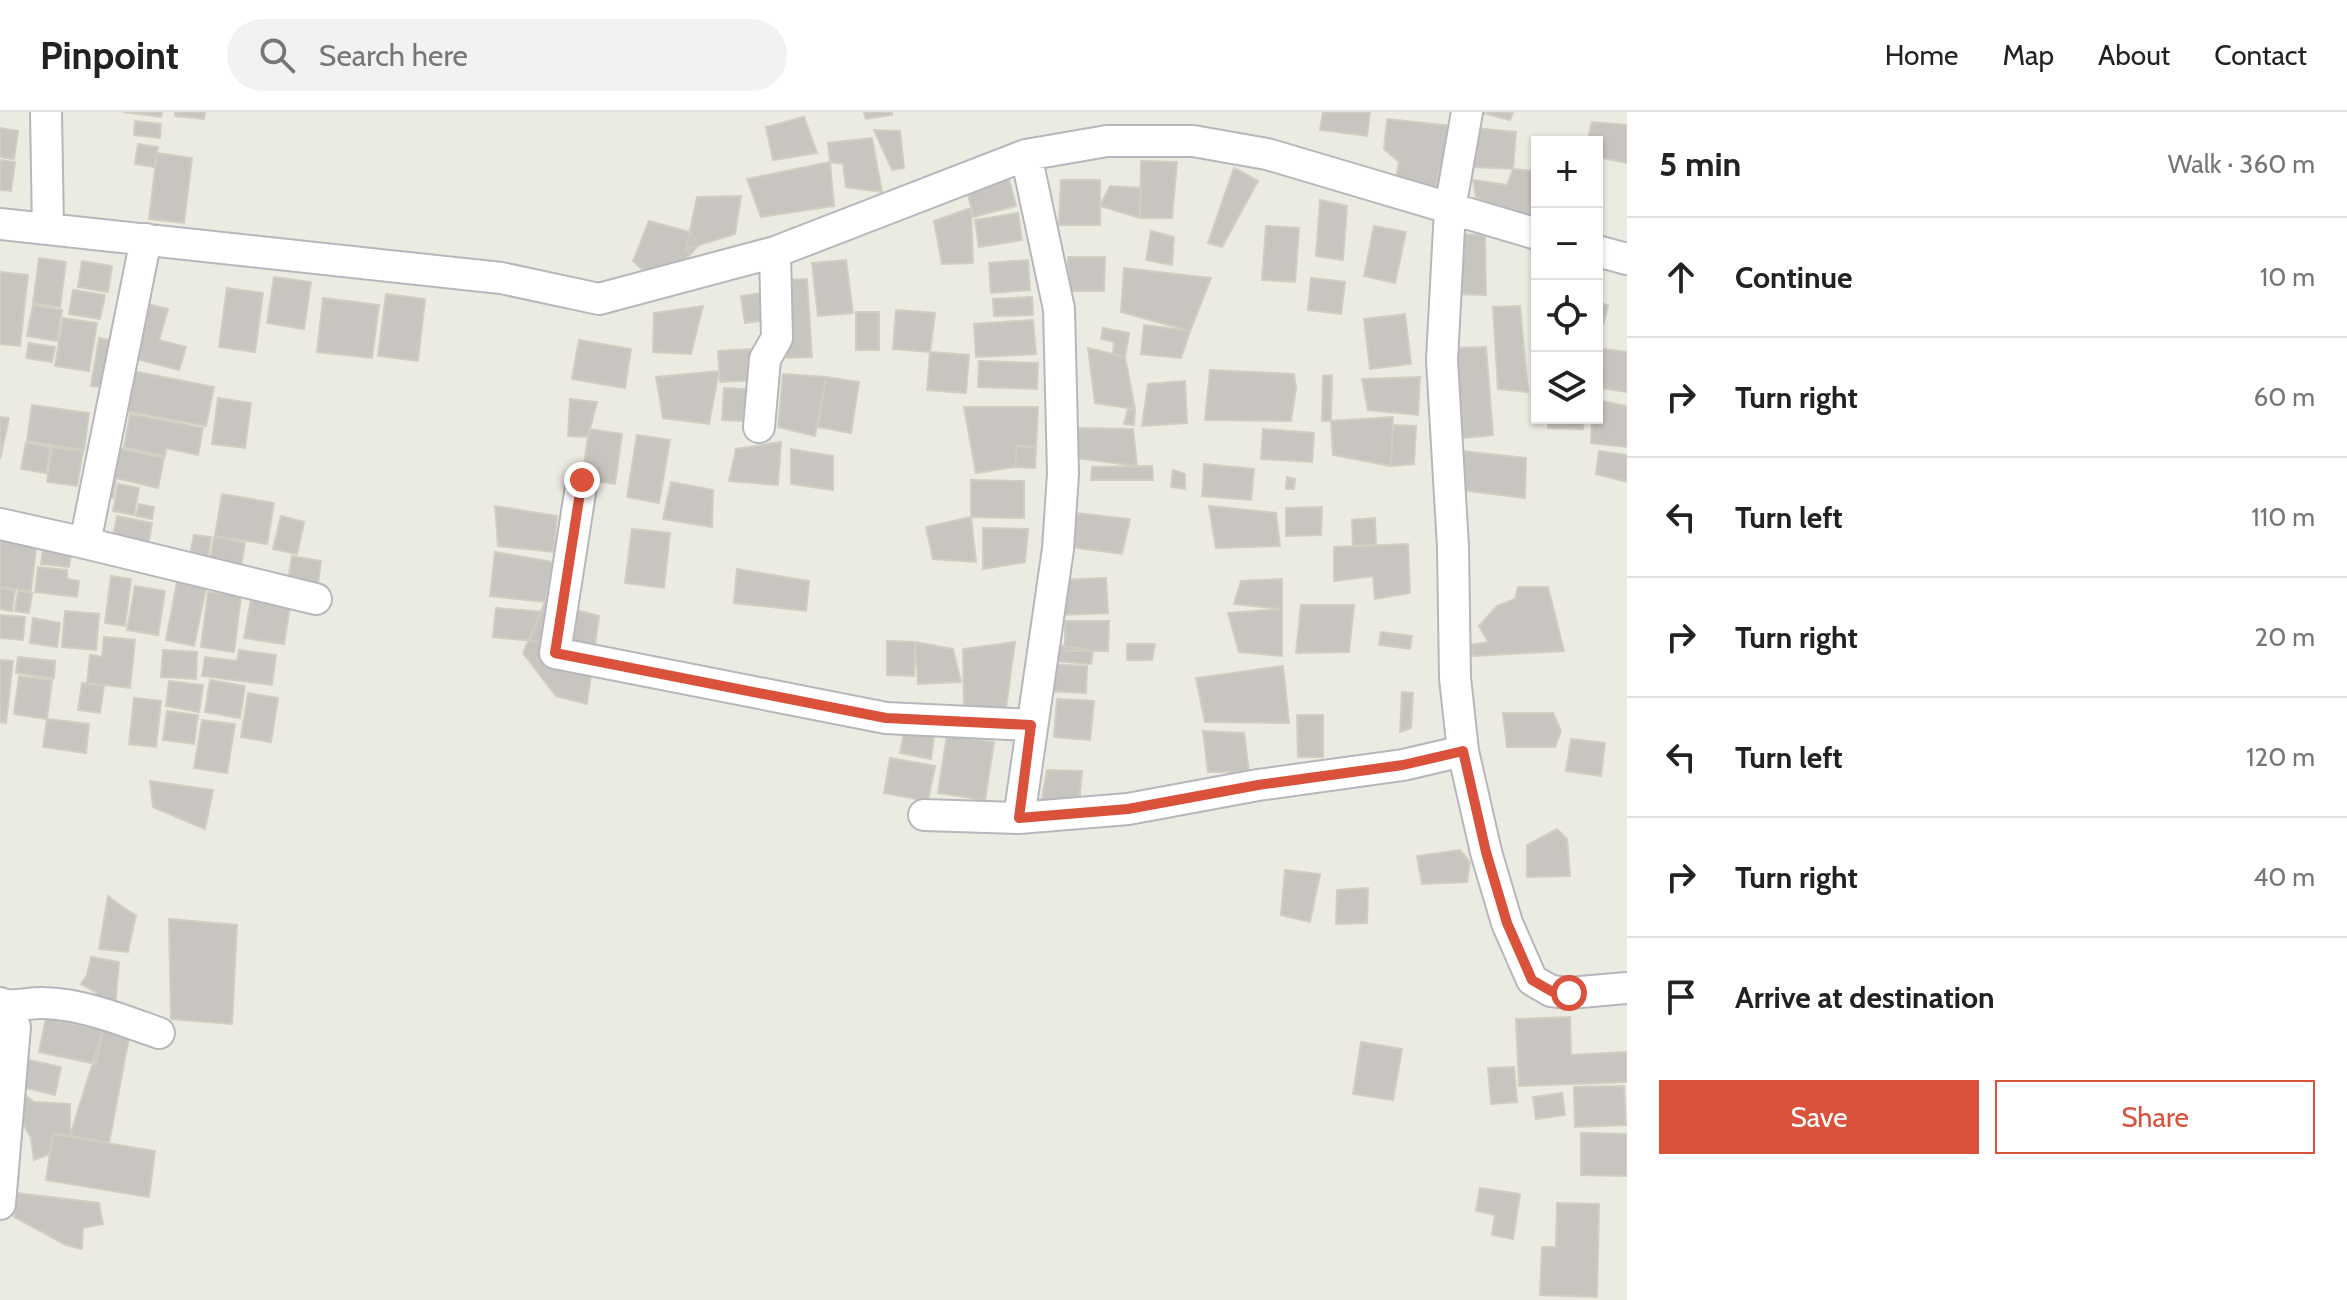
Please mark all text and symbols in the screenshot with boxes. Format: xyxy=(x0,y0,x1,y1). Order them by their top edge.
search box xyxy=(227,19,787,91)
text: Pinpoint xyxy=(40,32,179,79)
icon: search xyxy=(255,33,299,77)
text: Search here xyxy=(319,37,468,74)
text: Home xyxy=(1885,38,1958,72)
text: Map xyxy=(2002,38,2054,72)
text: About xyxy=(2098,38,2170,72)
text: Contact xyxy=(2214,38,2307,72)
map controls xyxy=(1531,136,1603,424)
button: + xyxy=(1531,136,1603,208)
text: 5 min xyxy=(1659,143,1741,185)
text: Walk · 360 m xyxy=(2168,148,2315,180)
button: − xyxy=(1531,208,1603,280)
icon: ahead xyxy=(1659,255,1703,299)
text: Continue xyxy=(1735,259,1852,296)
text: 10 m xyxy=(2260,261,2315,293)
button: locate xyxy=(1531,280,1603,352)
button: layers xyxy=(1531,352,1603,424)
icon: right xyxy=(1659,375,1703,419)
text: Turn right xyxy=(1735,379,1858,416)
text: 60 m xyxy=(2253,381,2315,413)
route end xyxy=(564,462,600,498)
icon: left xyxy=(1659,495,1703,539)
text: Turn left xyxy=(1735,499,1843,536)
text: 110 m xyxy=(2251,501,2315,533)
icon: right xyxy=(1659,615,1703,659)
text: Turn right xyxy=(1735,619,1858,656)
text: 20 m xyxy=(2255,621,2315,653)
icon: left xyxy=(1659,735,1703,779)
text: Turn left xyxy=(1735,739,1843,776)
text: 120 m xyxy=(2246,741,2315,773)
icon: right xyxy=(1659,855,1703,899)
text: Turn right xyxy=(1735,859,1858,896)
text: 40 m xyxy=(2253,861,2315,893)
route start xyxy=(1551,975,1587,1011)
icon: arrive xyxy=(1659,975,1703,1019)
text: Arrive at destination xyxy=(1735,979,1995,1016)
button: Save xyxy=(1659,1080,1979,1154)
button: Share xyxy=(1995,1080,2315,1154)

